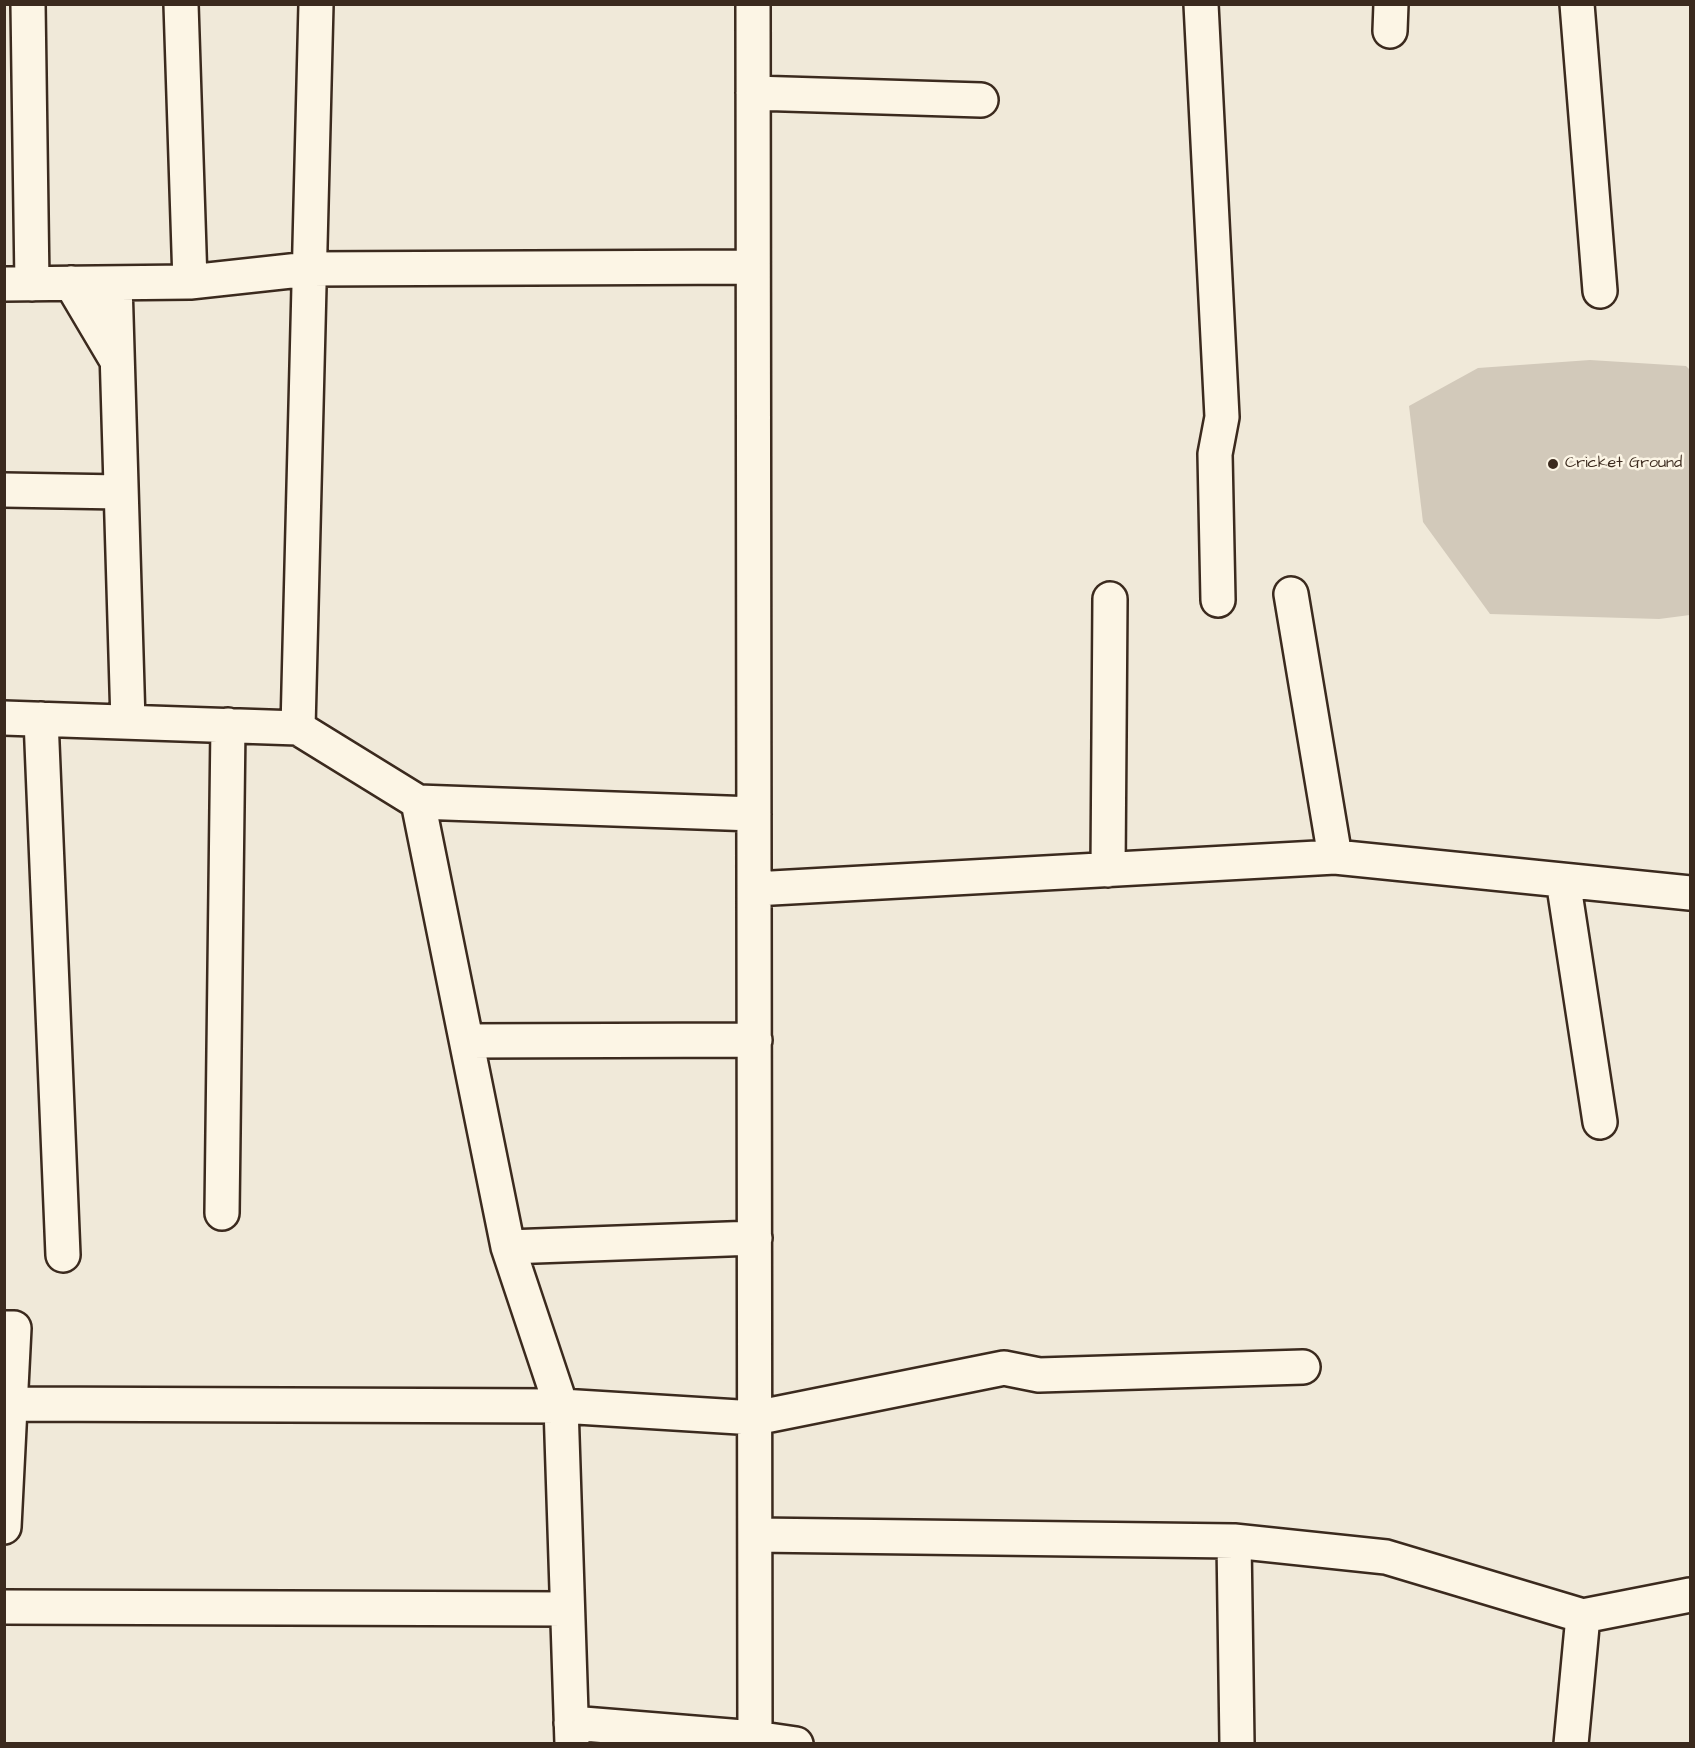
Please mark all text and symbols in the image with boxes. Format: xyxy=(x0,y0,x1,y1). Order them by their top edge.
place label: Cricket Ground xyxy=(1565,454,1682,474)
marker: Cricket Ground xyxy=(1546,457,1560,471)

